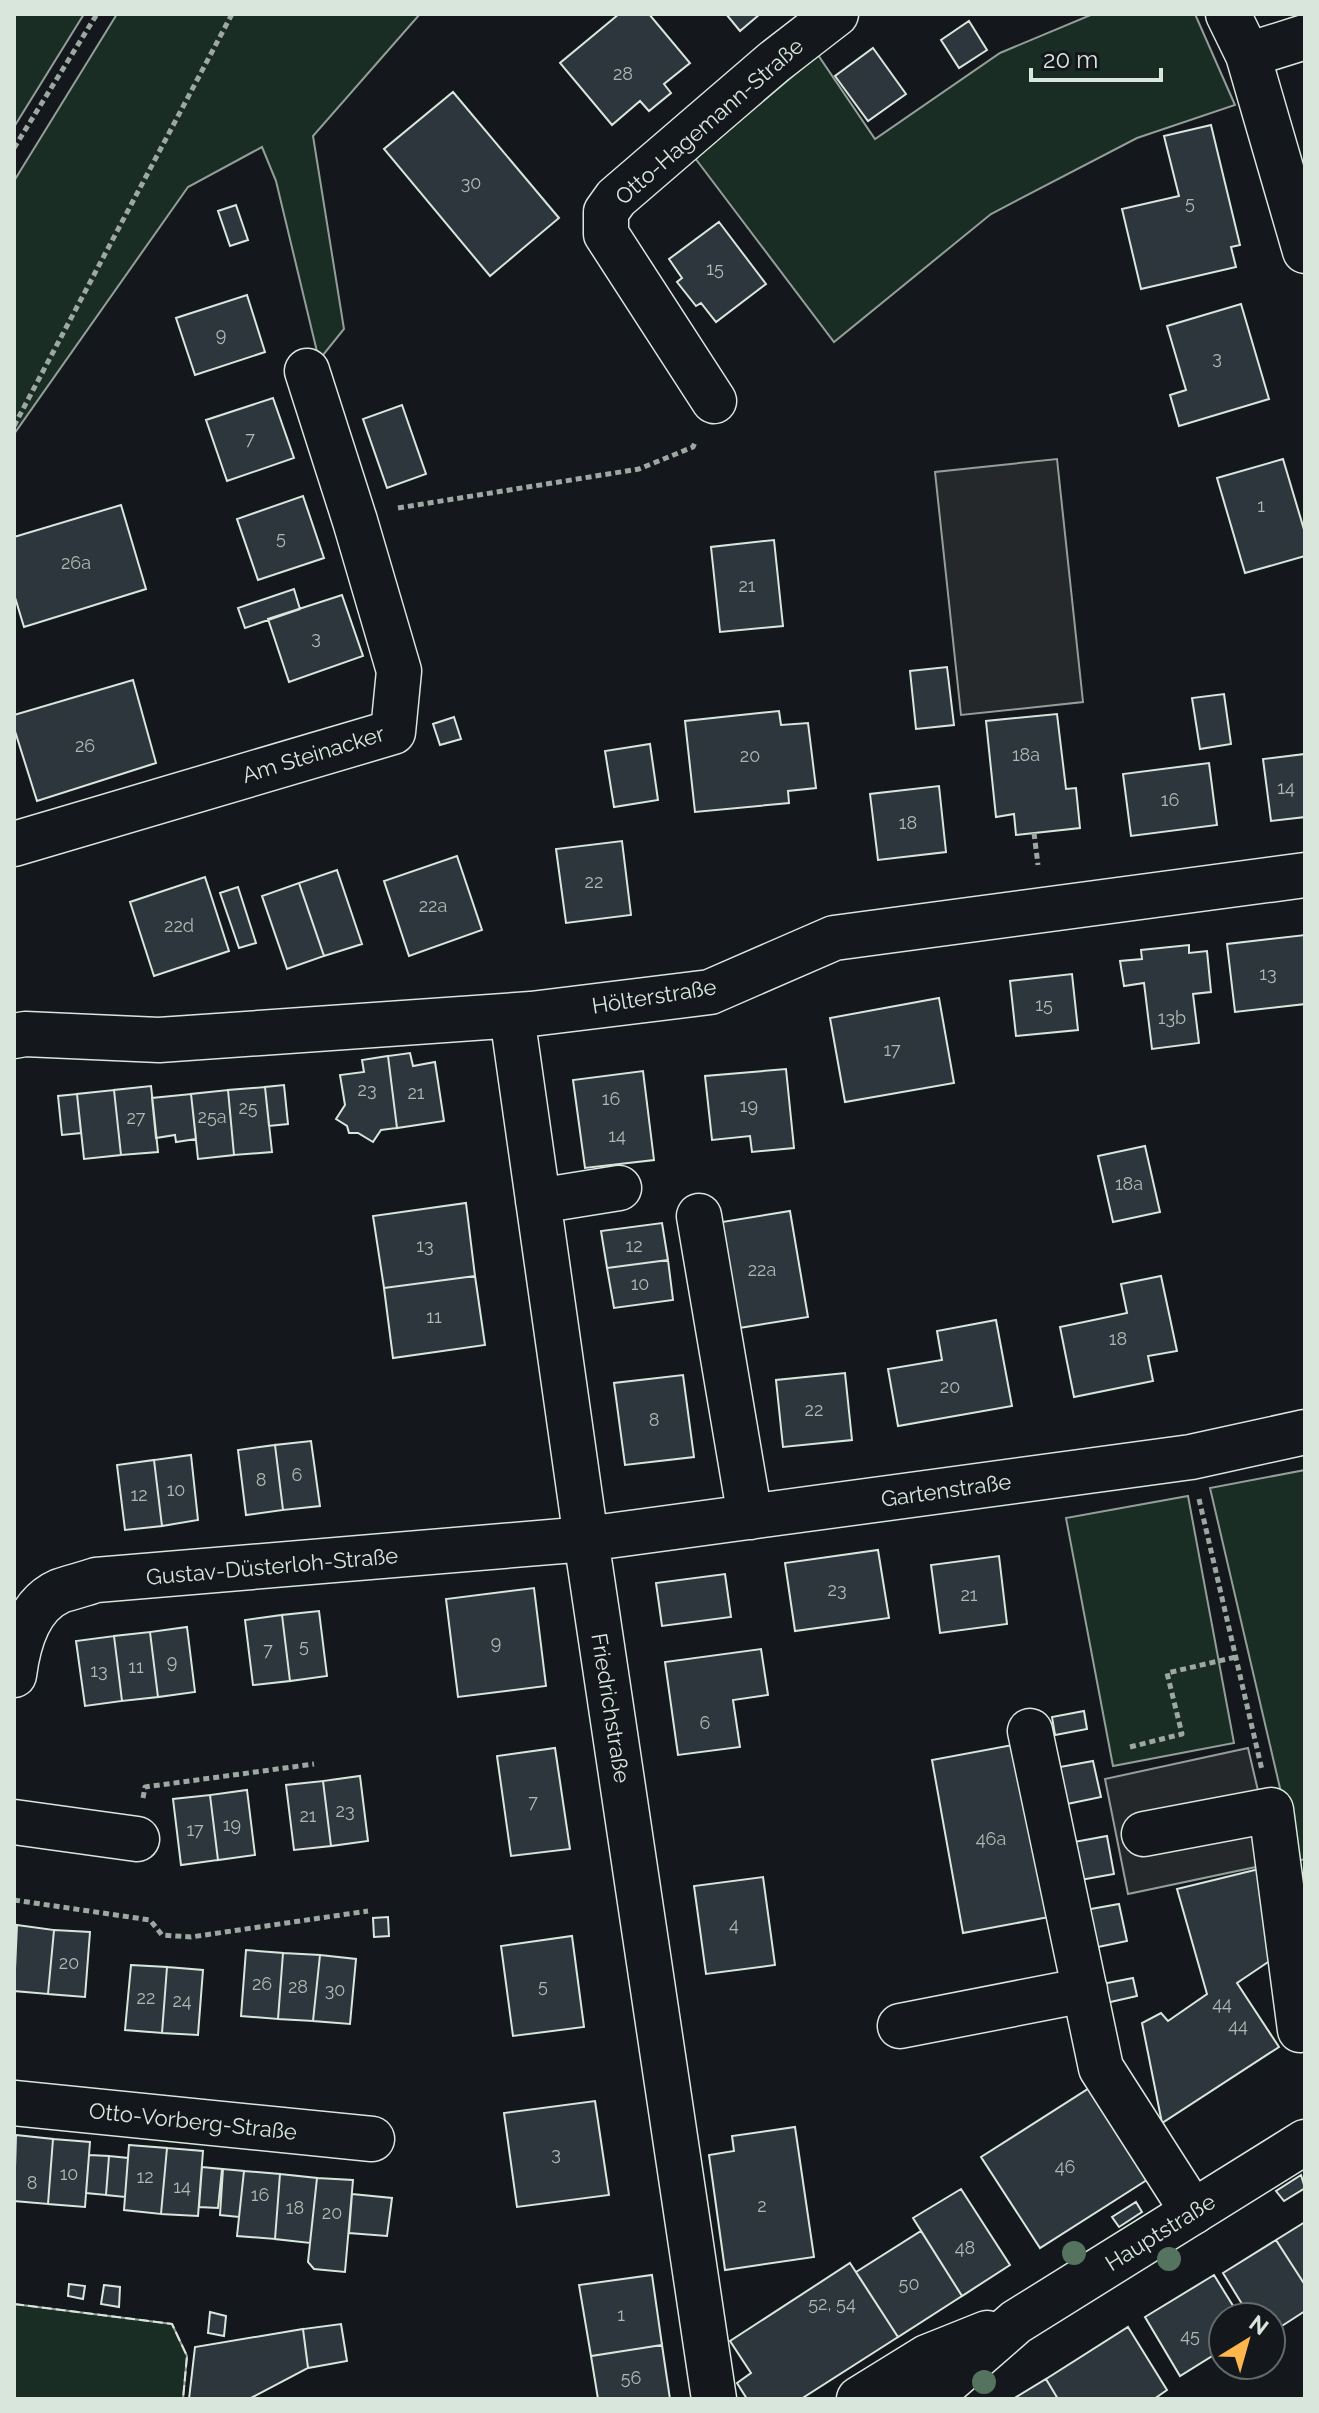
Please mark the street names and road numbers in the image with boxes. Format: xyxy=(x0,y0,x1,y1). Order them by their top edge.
street label: Otto-Hagemann-Straße xyxy=(610,32,808,210)
street label: Am Steinacker xyxy=(239,720,388,788)
street label: Hölterstraße xyxy=(590,973,718,1019)
street label: Gartenstraße xyxy=(879,1468,1013,1512)
street label: Gustav-Düsterloh-Straße xyxy=(145,1542,399,1590)
street label: Friedrichstraße xyxy=(586,1631,636,1785)
street label: Otto-Vorberg-Straße xyxy=(88,2097,298,2145)
street label: Hauptstraße xyxy=(1100,2188,1220,2276)

